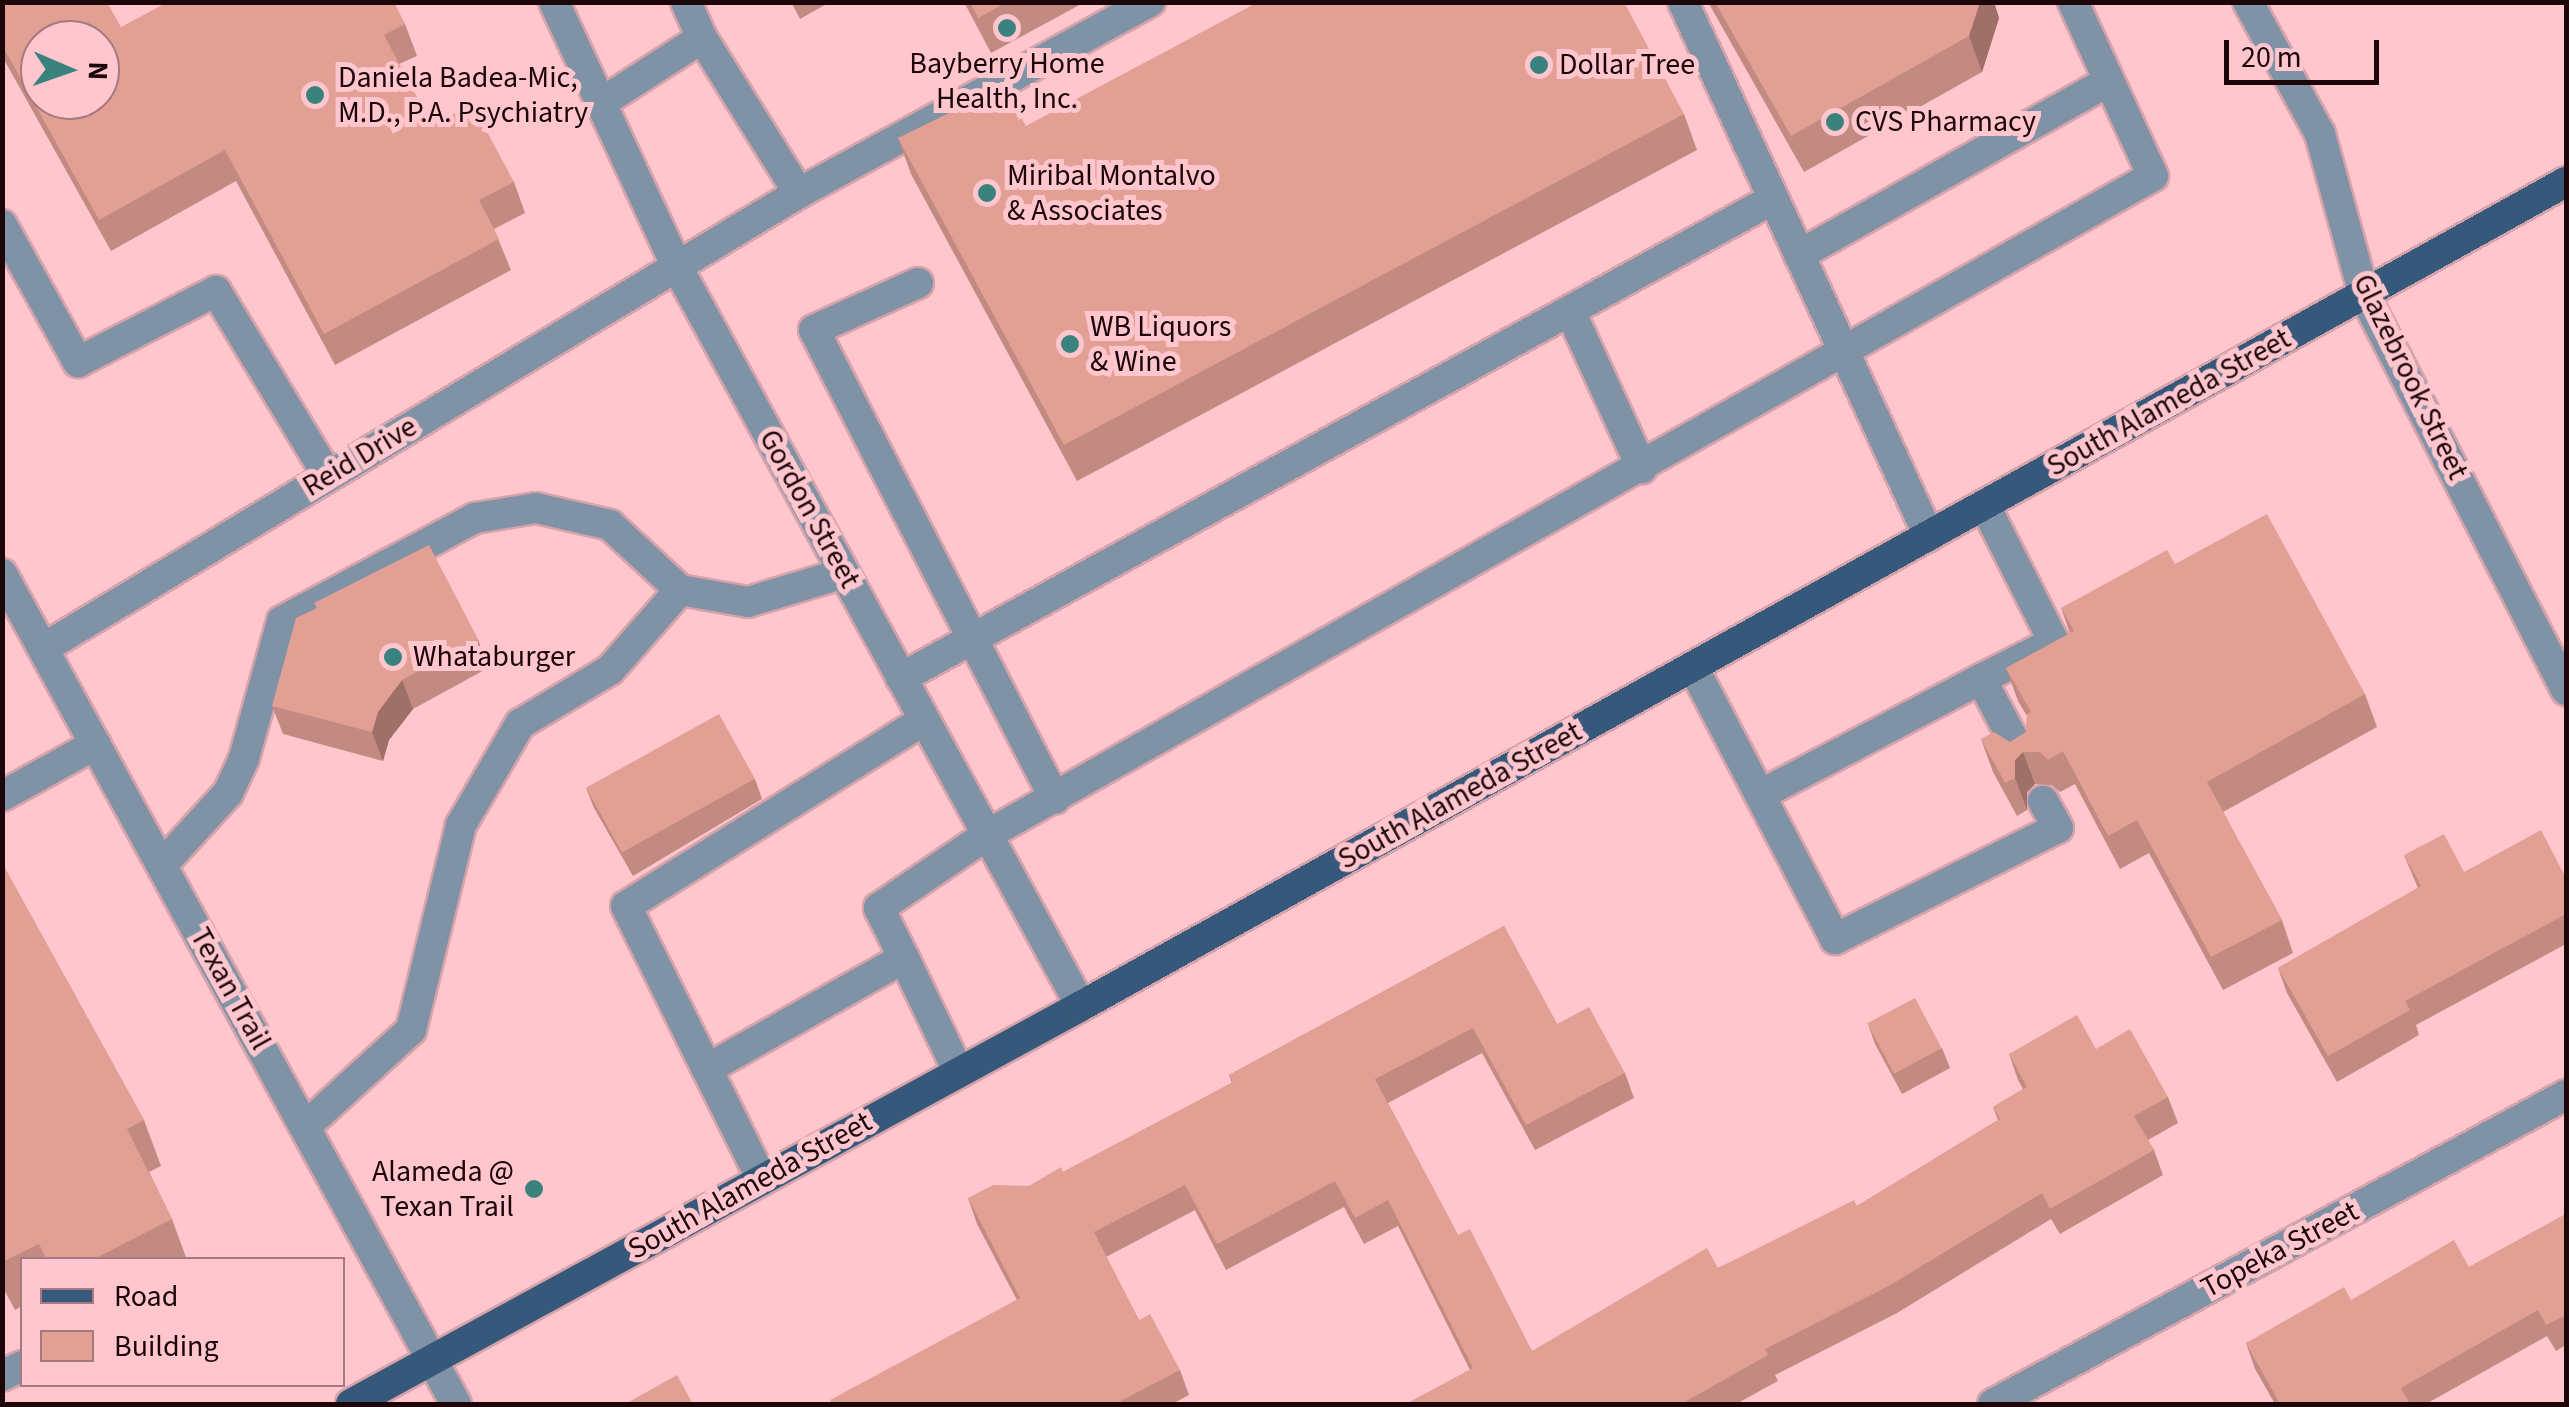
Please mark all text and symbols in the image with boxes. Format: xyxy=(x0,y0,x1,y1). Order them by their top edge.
marker: Bayberry Home Health, Inc. xyxy=(994,15,1020,41)
north arrow xyxy=(20,20,120,120)
scale bar xyxy=(2229,20,2384,82)
text: 20 m xyxy=(2241,36,2302,79)
place label: Bayberry Home Health, Inc. xyxy=(909,46,1105,116)
place label: Dollar Tree xyxy=(1559,47,1695,83)
marker: Dollar Tree xyxy=(1528,54,1550,76)
place label: Daniela Badea-Mic, M.D., P.A. Psychiatry xyxy=(338,60,588,130)
text: N xyxy=(78,61,118,81)
marker: Daniela Badea-Mic, M.D., P.A. Psychiatry xyxy=(302,82,328,108)
place label: CVS Pharmacy xyxy=(1855,104,2036,140)
marker: CVS Pharmacy xyxy=(1824,111,1846,133)
place label: Miribal Montalvo & Associates xyxy=(1007,158,1216,228)
marker: Miribal Montalvo & Associates xyxy=(976,182,998,204)
street label: Glazebrook Street xyxy=(2345,269,2475,485)
place label: WB Liquors & Wine xyxy=(1090,309,1231,380)
street label: South Alameda Street xyxy=(2041,321,2297,485)
marker: WB Liquors & Wine xyxy=(1059,333,1081,355)
street label: Reid Drive xyxy=(296,409,424,505)
street label: Gordon Street xyxy=(751,424,867,594)
place label: Whataburger xyxy=(413,639,575,675)
marker: Whataburger xyxy=(382,646,404,668)
street label: South Alameda Street xyxy=(1332,714,1588,878)
street label: Texan Trail xyxy=(182,922,278,1056)
street label: South Alameda Street xyxy=(622,1104,878,1268)
place label: Alameda @ Texan Trail xyxy=(372,1154,514,1224)
marker: Alameda @ Texan Trail xyxy=(523,1178,545,1200)
street label: Topeka Street xyxy=(2195,1194,2365,1306)
legend xyxy=(20,1257,345,1387)
text: Road xyxy=(114,1275,178,1318)
text: Building xyxy=(114,1325,219,1368)

